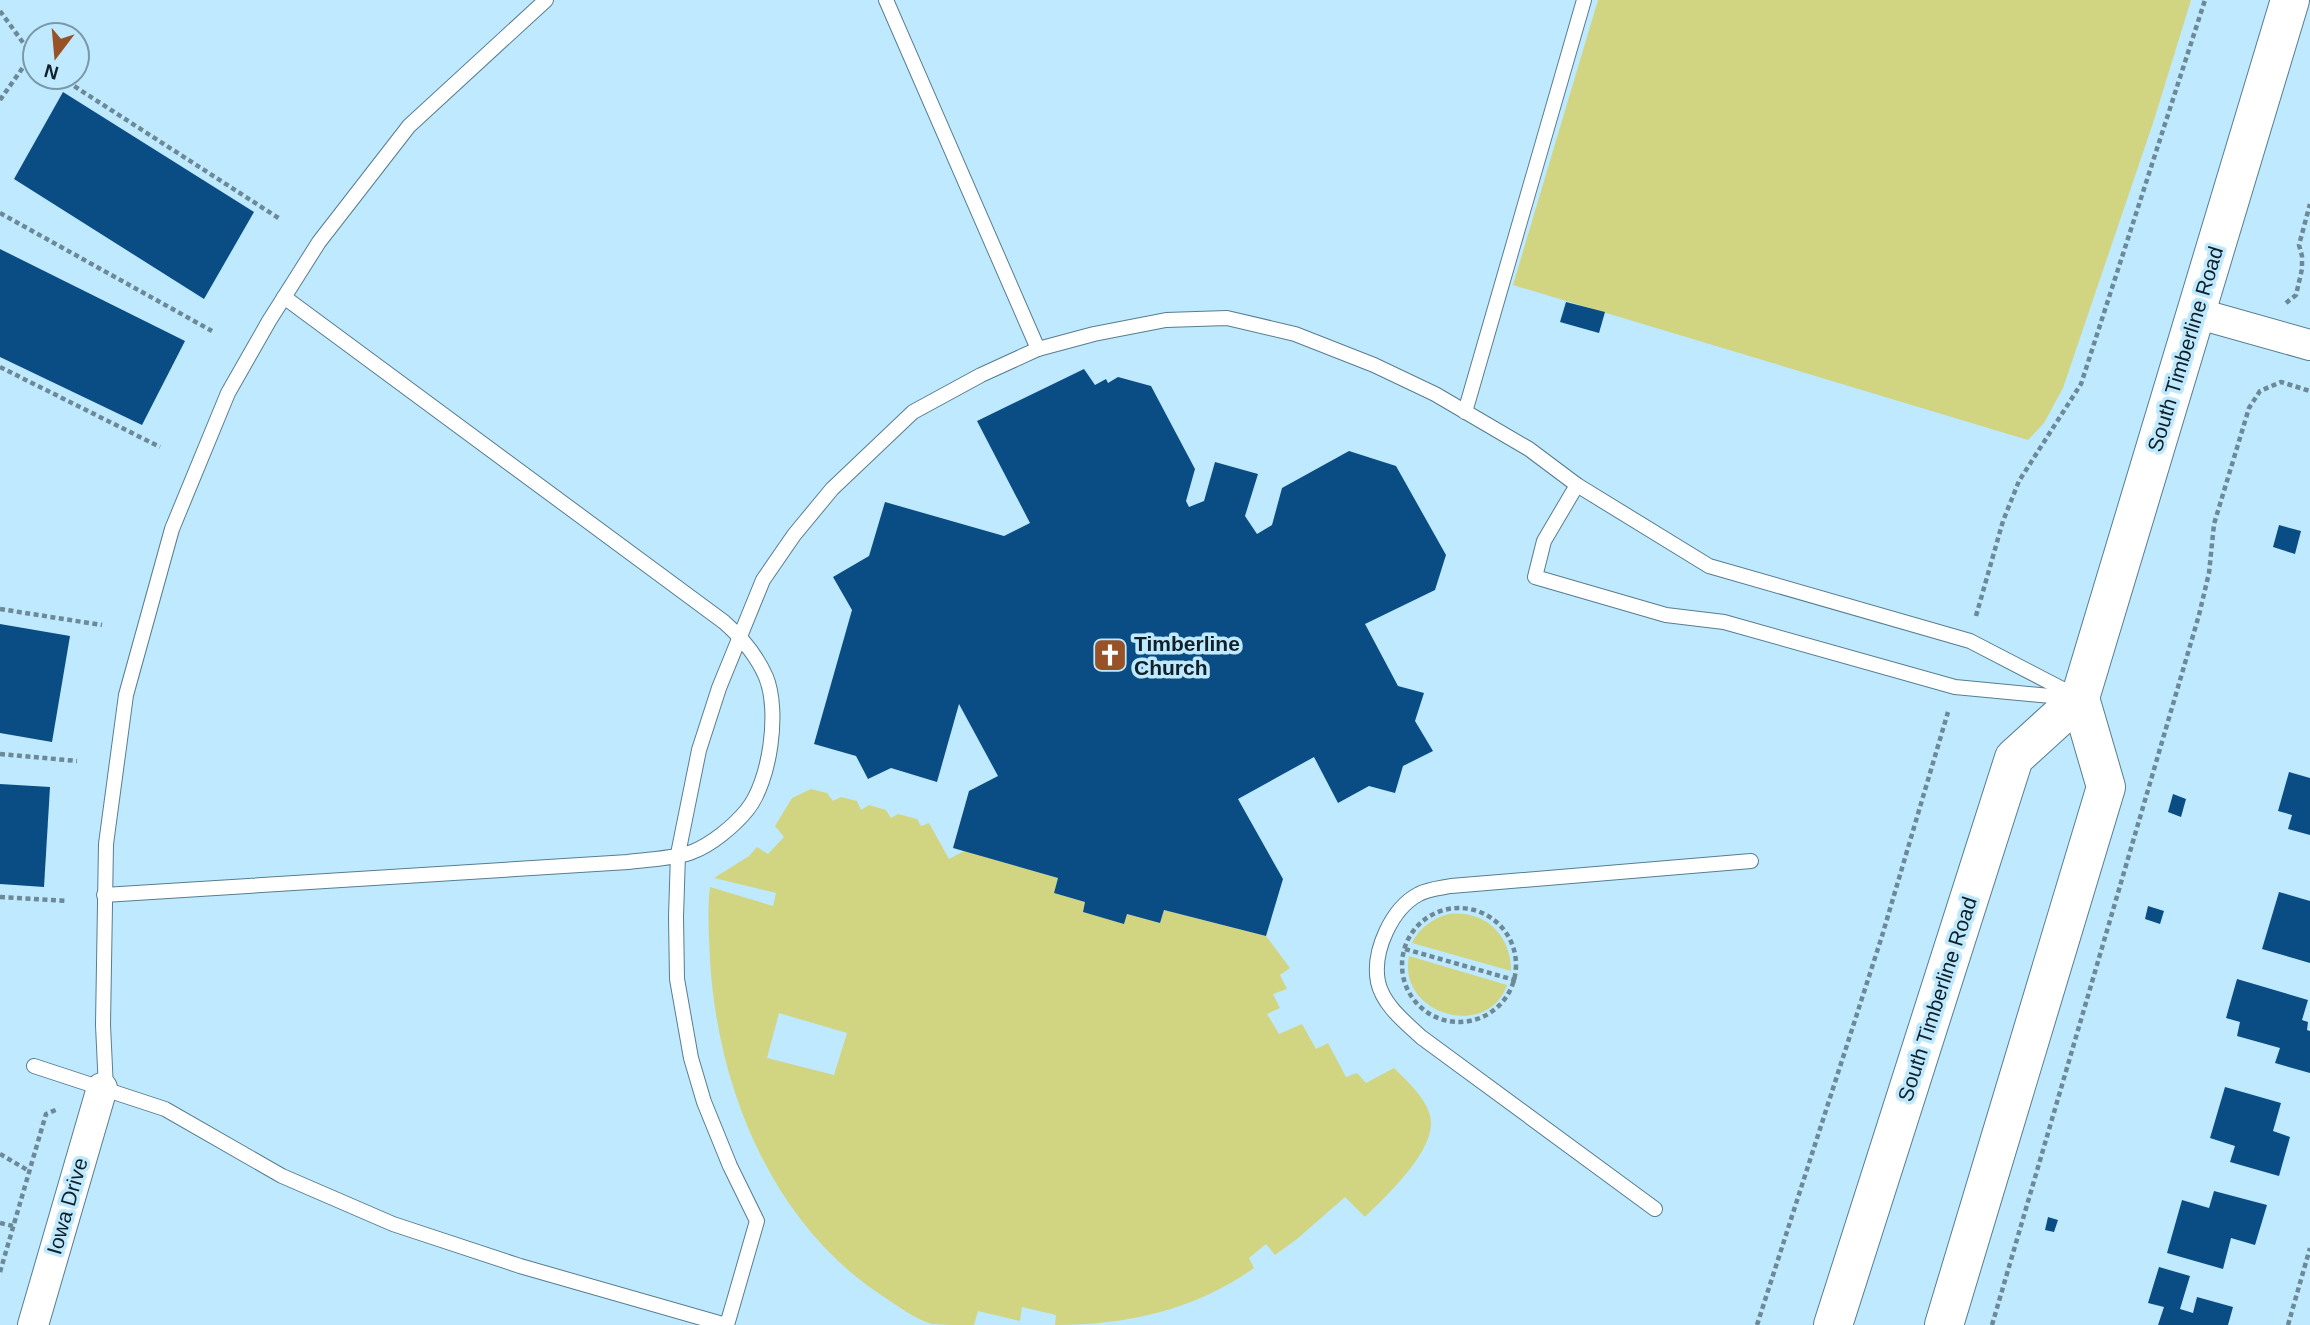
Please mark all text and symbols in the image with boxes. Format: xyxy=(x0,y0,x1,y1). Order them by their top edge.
north arrow xyxy=(21,21,91,91)
text: N xyxy=(42,60,61,84)
street label: South Timberline Road xyxy=(2143,243,2227,455)
place label: Timberline Church xyxy=(1134,632,1240,679)
church icon: Timberline Church xyxy=(1091,636,1129,674)
street label: South Timberline Road xyxy=(1893,894,1981,1104)
street label: Iowa Drive xyxy=(42,1155,92,1257)

